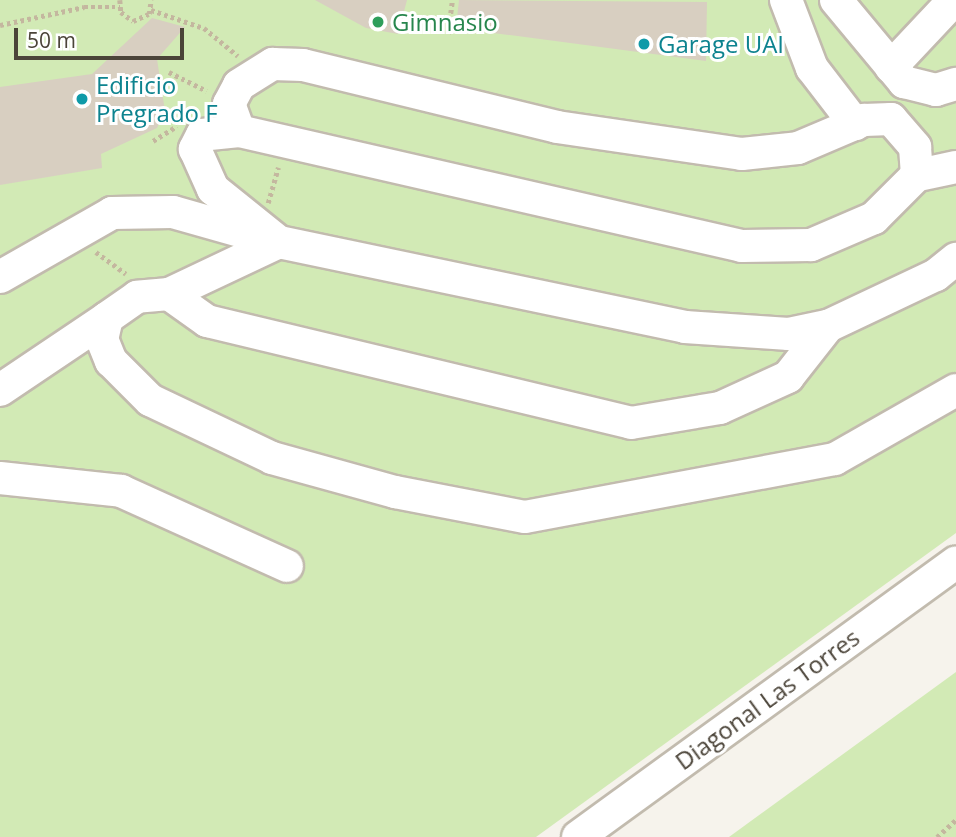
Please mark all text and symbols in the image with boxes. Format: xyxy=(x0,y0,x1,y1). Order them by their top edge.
place label: Gimnasio xyxy=(392,8,498,36)
scale bar xyxy=(18,14,187,58)
marker: Gimnasio xyxy=(370,14,386,30)
text: 50 m xyxy=(27,26,76,54)
place label: Garage UAI xyxy=(658,30,784,58)
marker: Garage UAI xyxy=(636,36,652,52)
place label: Edificio Pregrado F xyxy=(96,71,218,127)
marker: Edificio Pregrado F xyxy=(74,91,90,107)
street label: Diagonal Las Torres xyxy=(669,623,865,775)

